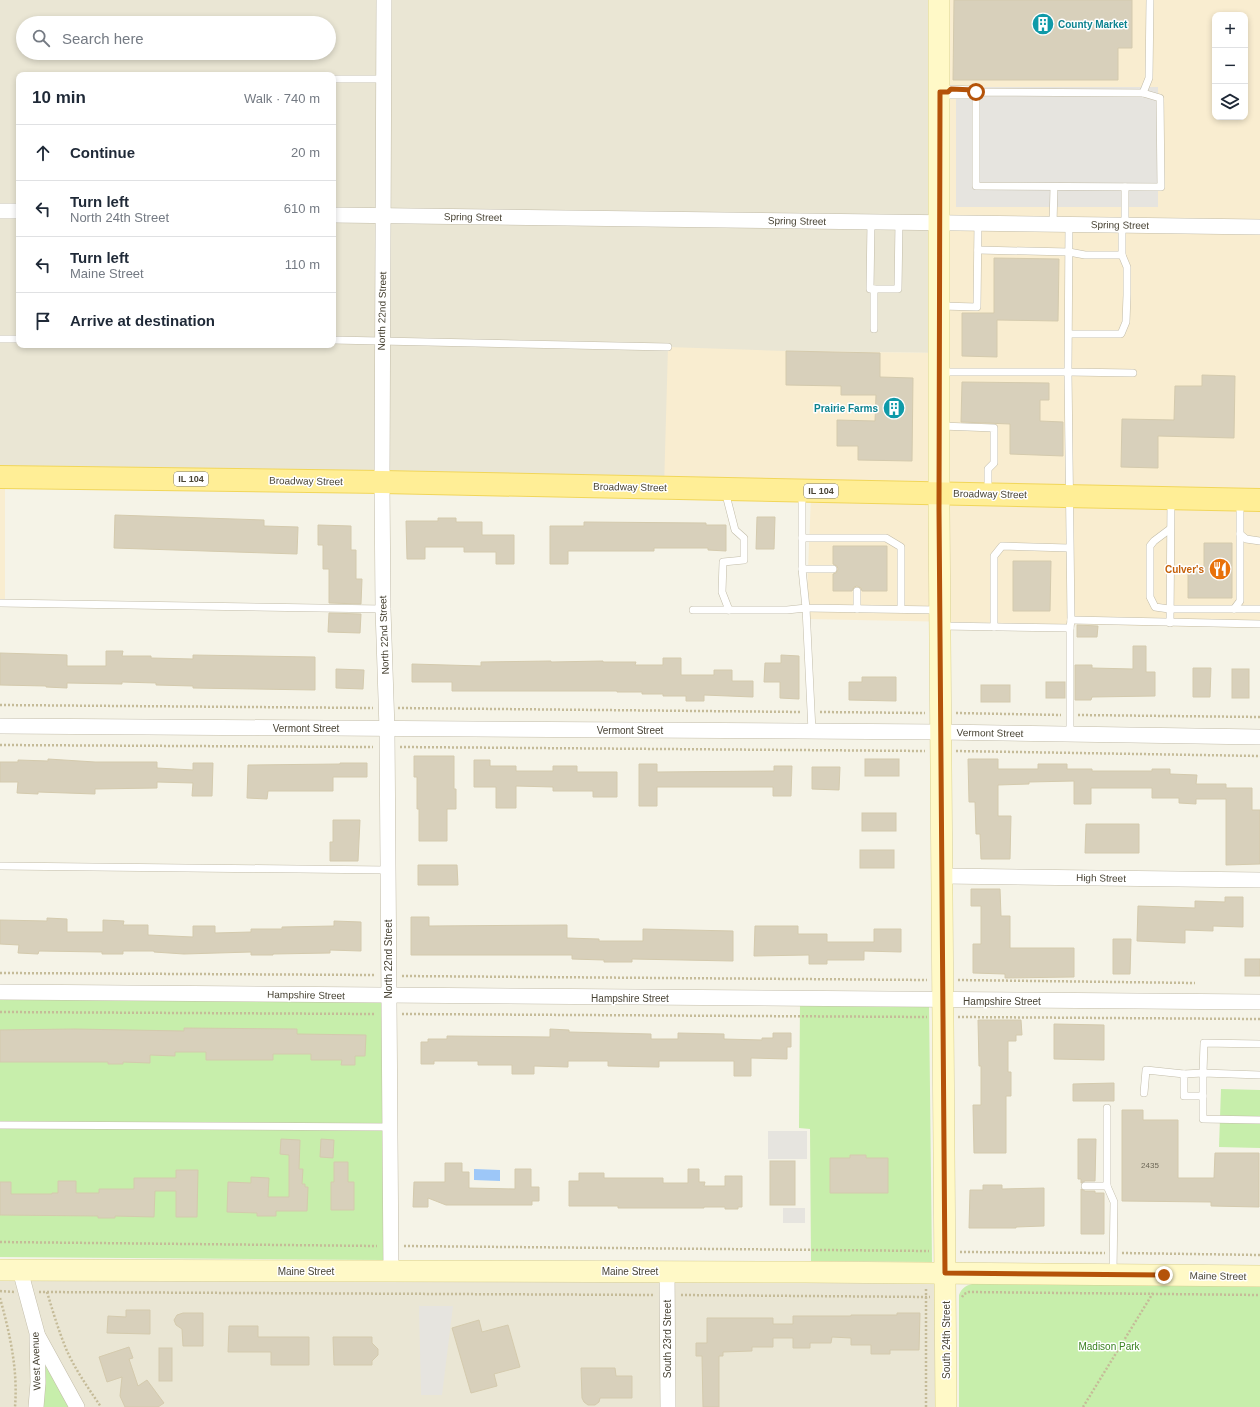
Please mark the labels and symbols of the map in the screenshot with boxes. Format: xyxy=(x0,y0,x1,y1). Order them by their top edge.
building icon: County Market xyxy=(1030,11,1056,37)
place label: County Market xyxy=(1058,19,1128,30)
route start xyxy=(967,83,985,101)
street label: Spring Street xyxy=(444,211,502,223)
street label: Spring Street xyxy=(768,215,826,227)
street label: Spring Street xyxy=(1091,219,1149,231)
street label: North 22nd Street xyxy=(376,271,388,351)
building icon: Prairie Farms xyxy=(881,395,907,421)
place label: Prairie Farms xyxy=(814,403,878,414)
road number: IL 104 xyxy=(174,472,208,486)
street label: Broadway Street xyxy=(269,475,343,487)
street label: Broadway Street xyxy=(593,481,667,493)
road number: IL 104 xyxy=(804,484,838,498)
street label: Broadway Street xyxy=(953,488,1027,500)
restaurant icon: Culver's xyxy=(1207,556,1233,582)
place label: Culver's xyxy=(1165,564,1204,575)
street label: North 22nd Street xyxy=(377,595,391,675)
street label: Vermont Street xyxy=(273,723,340,734)
street label: Vermont Street xyxy=(597,725,664,736)
street label: Vermont Street xyxy=(957,727,1024,739)
street label: High Street xyxy=(1076,872,1126,884)
street label: North 22nd Street xyxy=(383,919,394,998)
street label: Hampshire Street xyxy=(267,989,345,1001)
street label: Hampshire Street xyxy=(591,993,669,1004)
street label: Hampshire Street xyxy=(963,996,1041,1007)
house number: 2435 xyxy=(1141,1161,1159,1170)
street label: Maine Street xyxy=(278,1266,335,1277)
street label: Maine Street xyxy=(602,1266,659,1277)
route end xyxy=(1155,1266,1173,1284)
street label: Maine Street xyxy=(1190,1270,1247,1282)
street label: South 23rd Street xyxy=(662,1300,673,1378)
street label: South 24th Street xyxy=(941,1301,952,1379)
street label: West Avenue xyxy=(29,1331,43,1390)
park label: Madison Park xyxy=(1078,1341,1141,1352)

